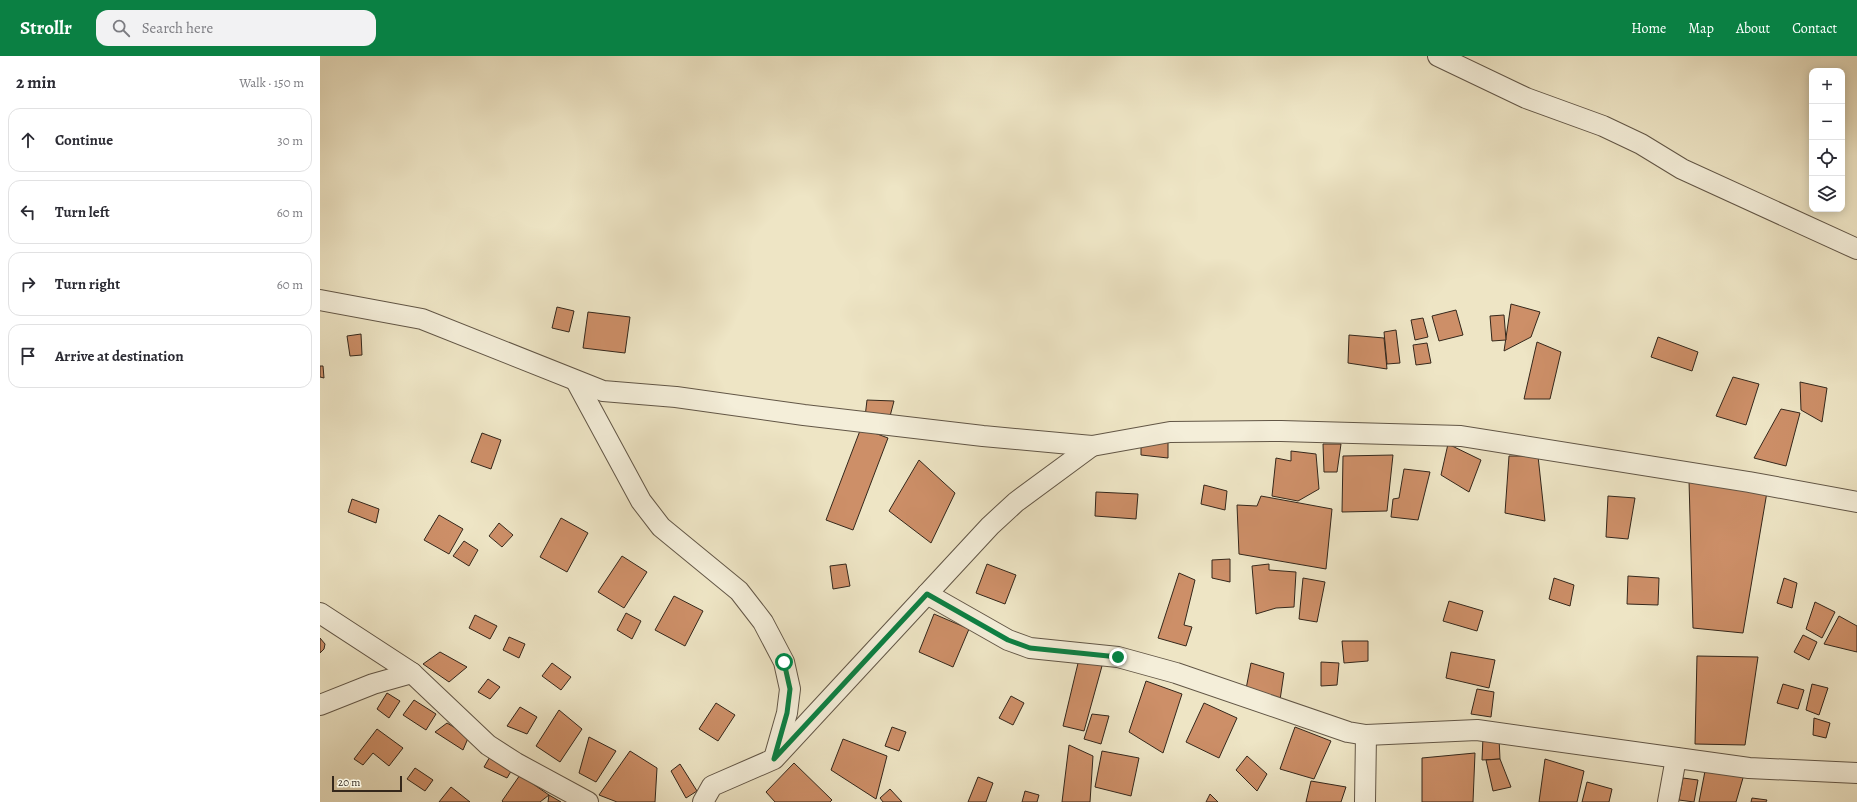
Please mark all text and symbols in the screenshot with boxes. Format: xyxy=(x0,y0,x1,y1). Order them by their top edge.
search box xyxy=(96,10,376,46)
text: Strollr xyxy=(20,15,72,41)
icon: search xyxy=(110,17,132,39)
text: Search here xyxy=(142,18,213,38)
text: Home xyxy=(1631,19,1666,38)
text: Map xyxy=(1688,19,1714,38)
text: About xyxy=(1736,19,1770,38)
text: Contact xyxy=(1792,19,1837,38)
map controls xyxy=(1809,68,1845,212)
button: + xyxy=(1809,68,1845,104)
text: 2 min xyxy=(16,71,56,94)
text: Walk · 150 m xyxy=(239,74,304,91)
button: − xyxy=(1809,104,1845,140)
icon: ahead xyxy=(17,129,39,151)
text: Continue xyxy=(55,130,113,150)
text: 30 m xyxy=(277,132,303,149)
button: locate xyxy=(1809,140,1845,176)
button: layers xyxy=(1809,176,1845,212)
icon: left xyxy=(17,201,39,223)
text: Turn left xyxy=(55,202,110,222)
text: 60 m xyxy=(277,204,303,221)
icon: right xyxy=(17,273,39,295)
text: Turn right xyxy=(55,274,120,294)
text: 60 m xyxy=(277,276,303,293)
icon: arrive xyxy=(17,345,39,367)
text: Arrive at destination xyxy=(55,346,184,366)
route end xyxy=(1109,648,1127,666)
route start xyxy=(775,653,793,671)
scale bar xyxy=(332,774,402,793)
text: 20 m xyxy=(338,775,360,790)

